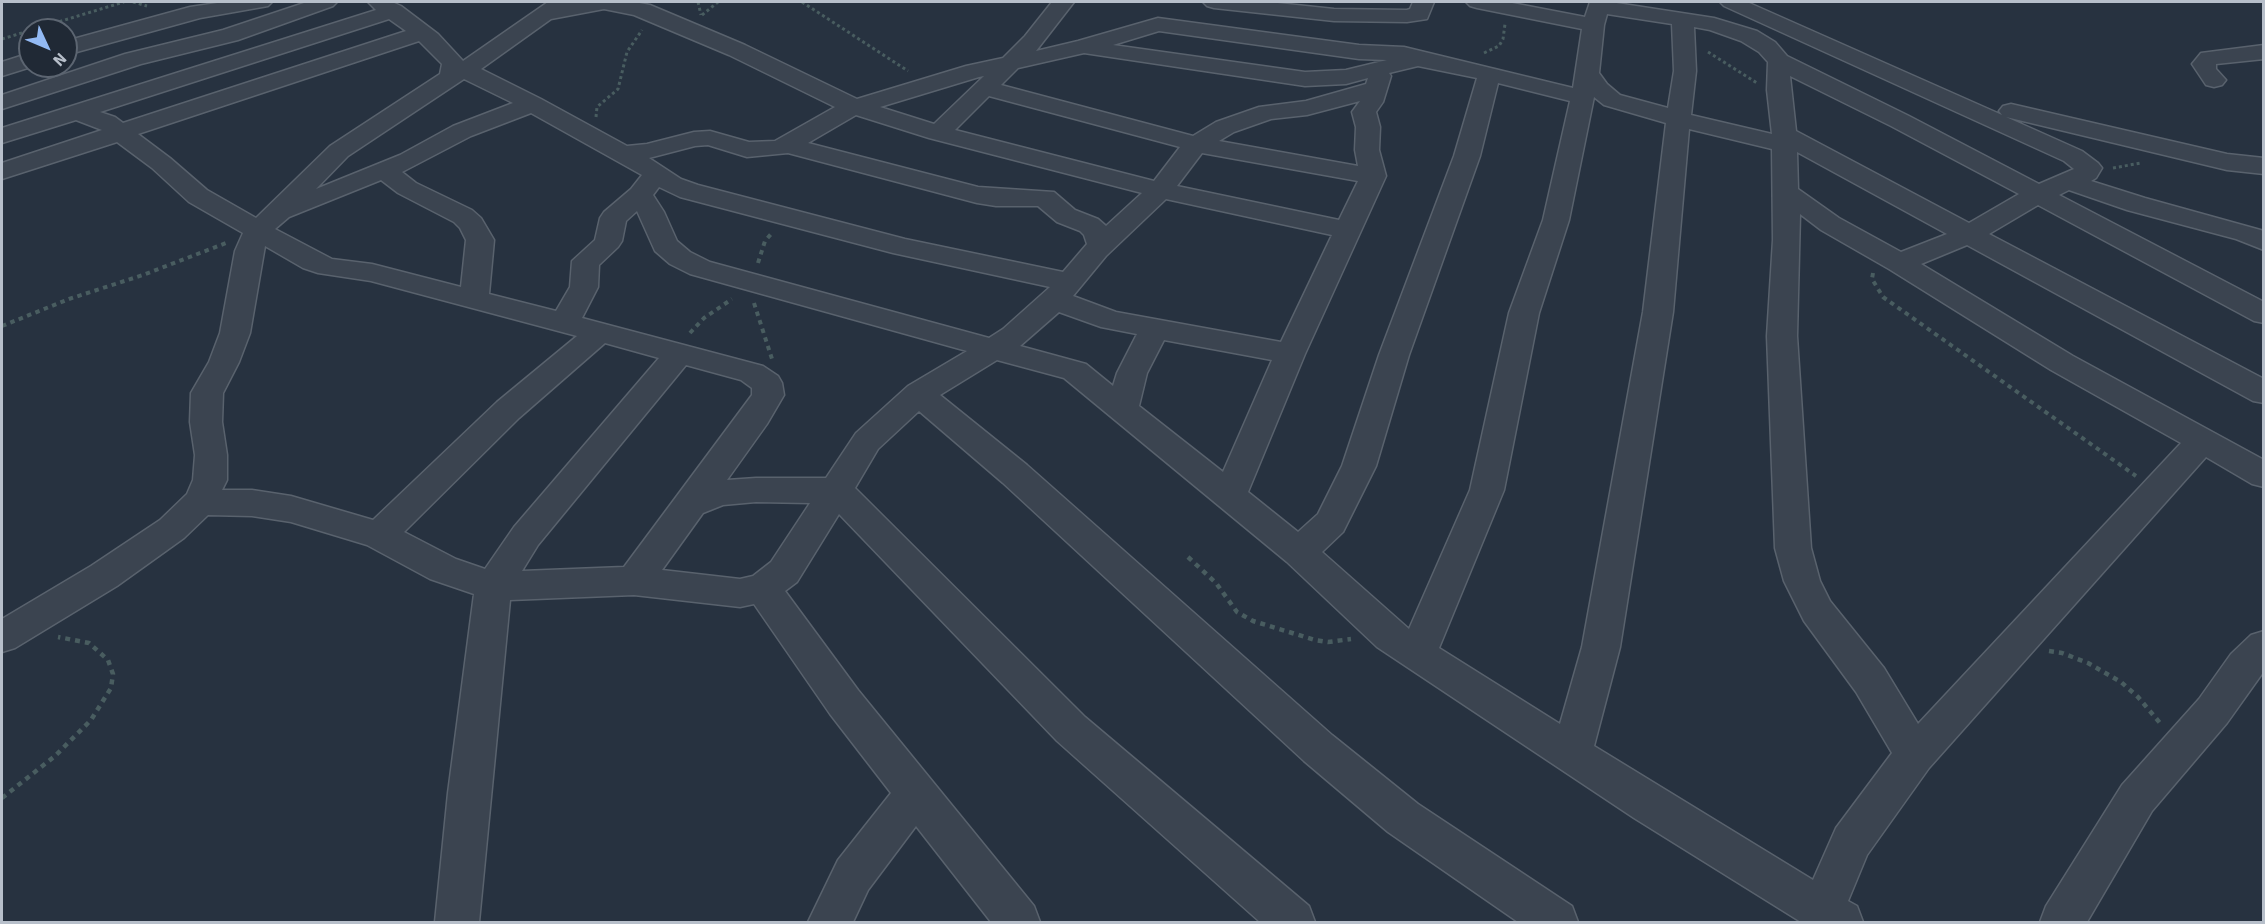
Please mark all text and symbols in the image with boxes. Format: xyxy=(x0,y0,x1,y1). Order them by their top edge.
north arrow xyxy=(18,18,78,78)
text: N xyxy=(48,48,71,70)

